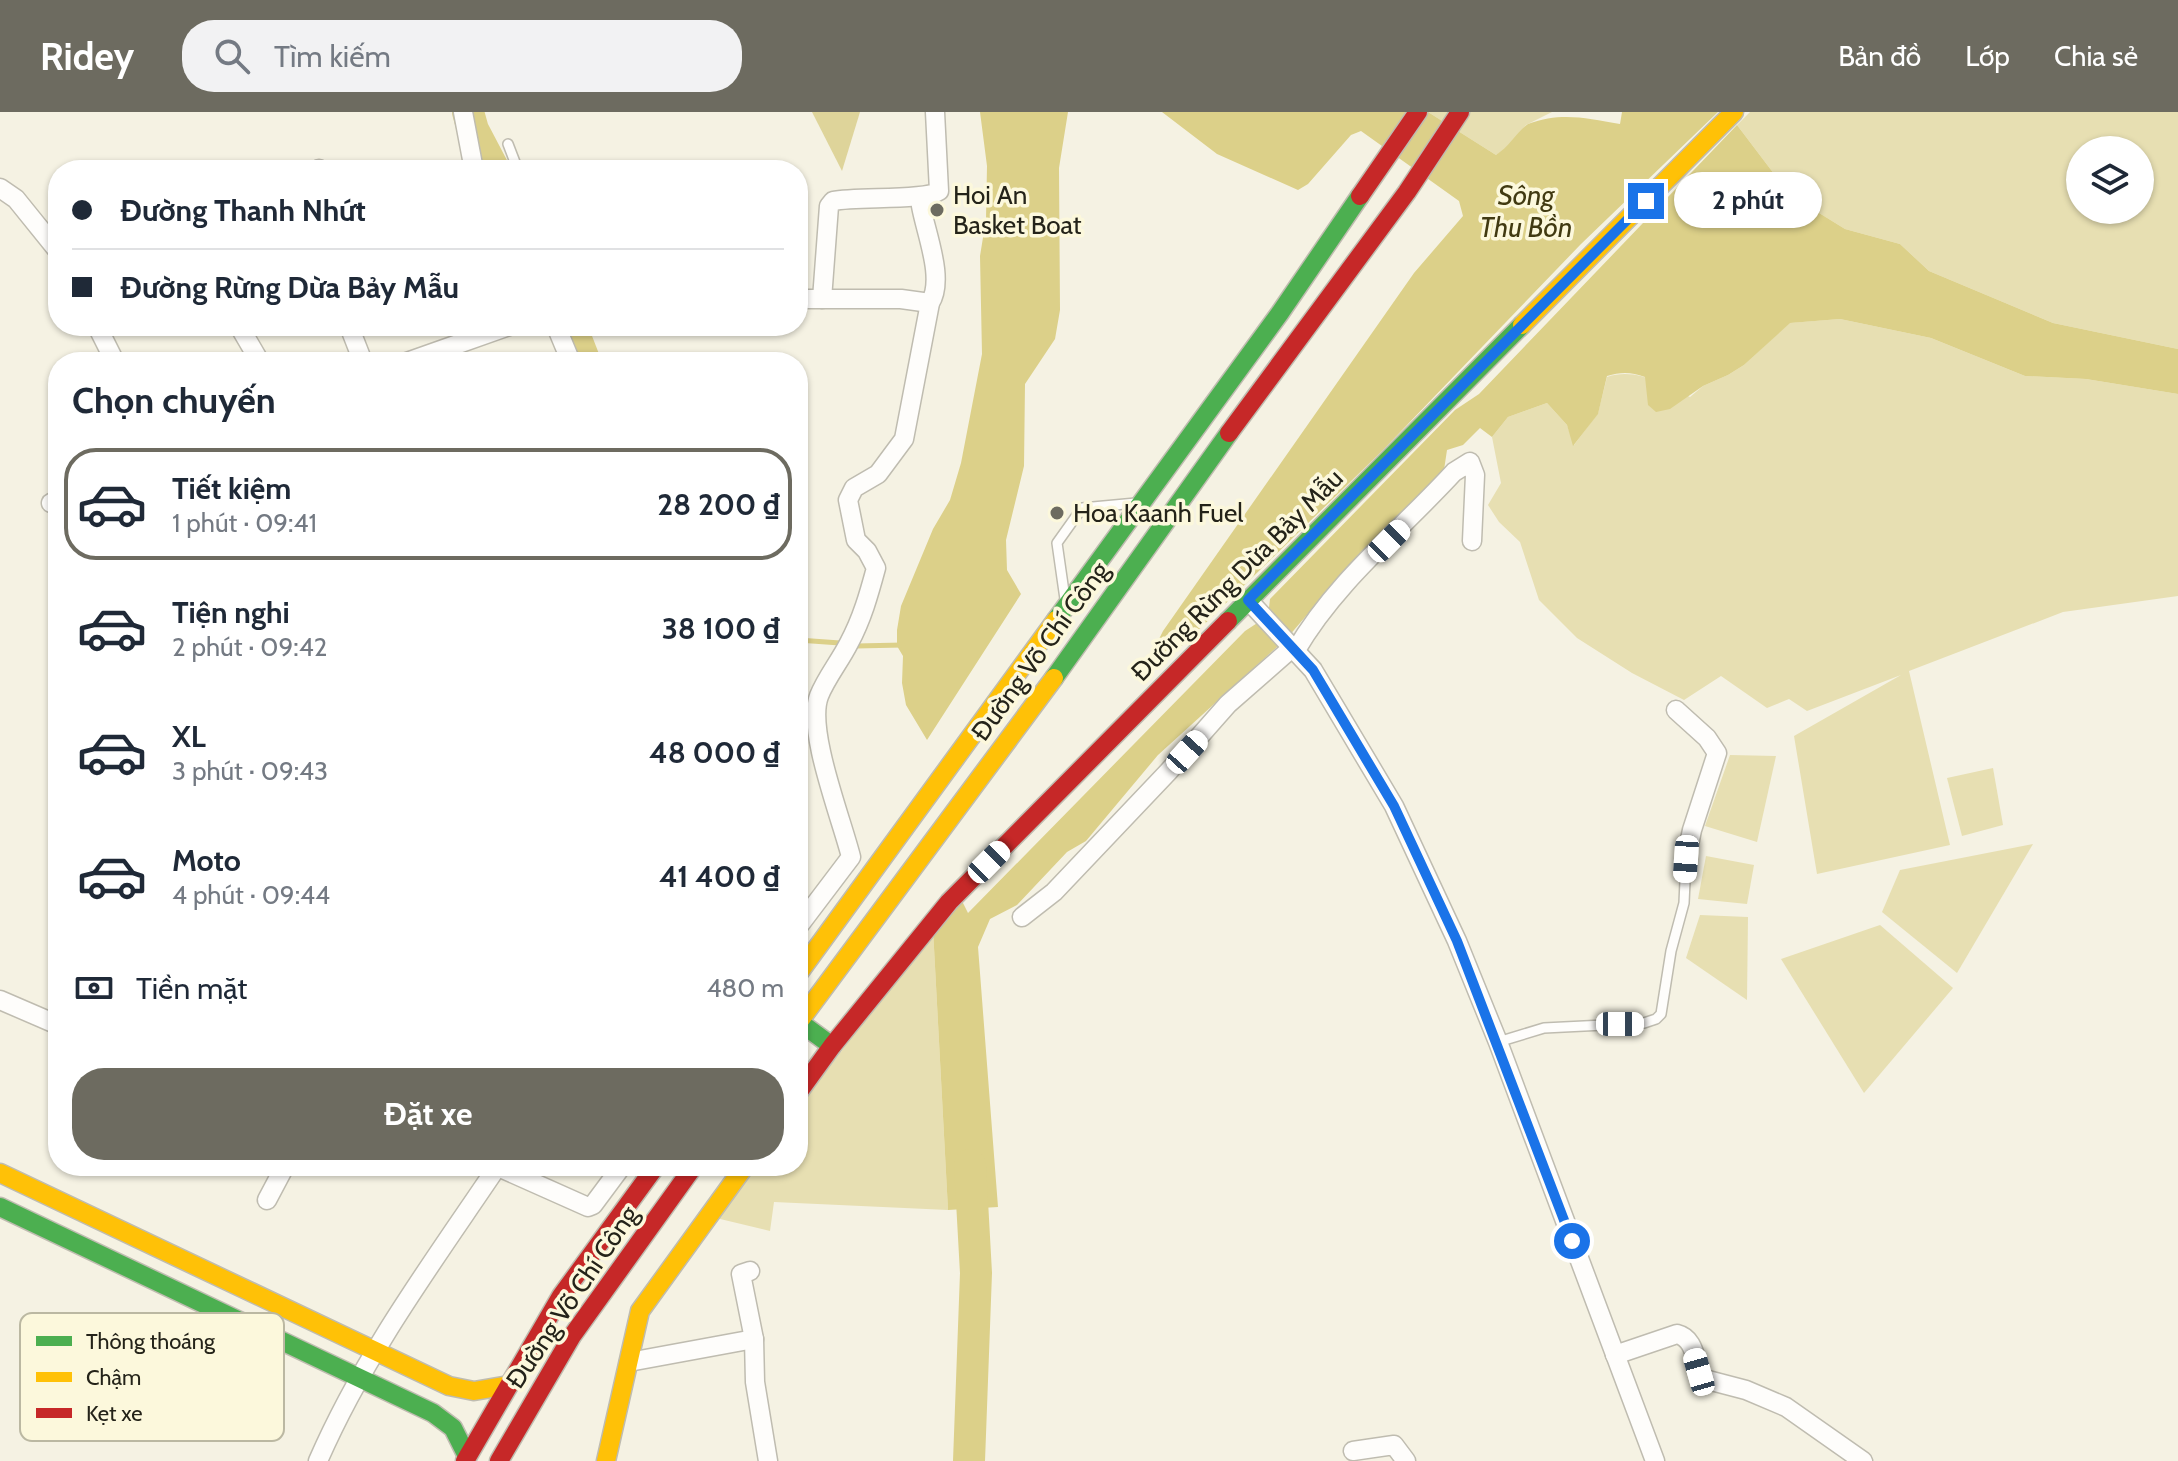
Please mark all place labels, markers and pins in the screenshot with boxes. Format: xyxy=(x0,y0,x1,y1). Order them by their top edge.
place label: Hoi An Basket Boat xyxy=(953,179,1082,241)
marker: Hoi An Basket Boat xyxy=(928,201,946,219)
place label: Hoa Kaanh Fuel xyxy=(1073,497,1243,529)
marker: Hoa Kaanh Fuel xyxy=(1048,504,1066,522)

